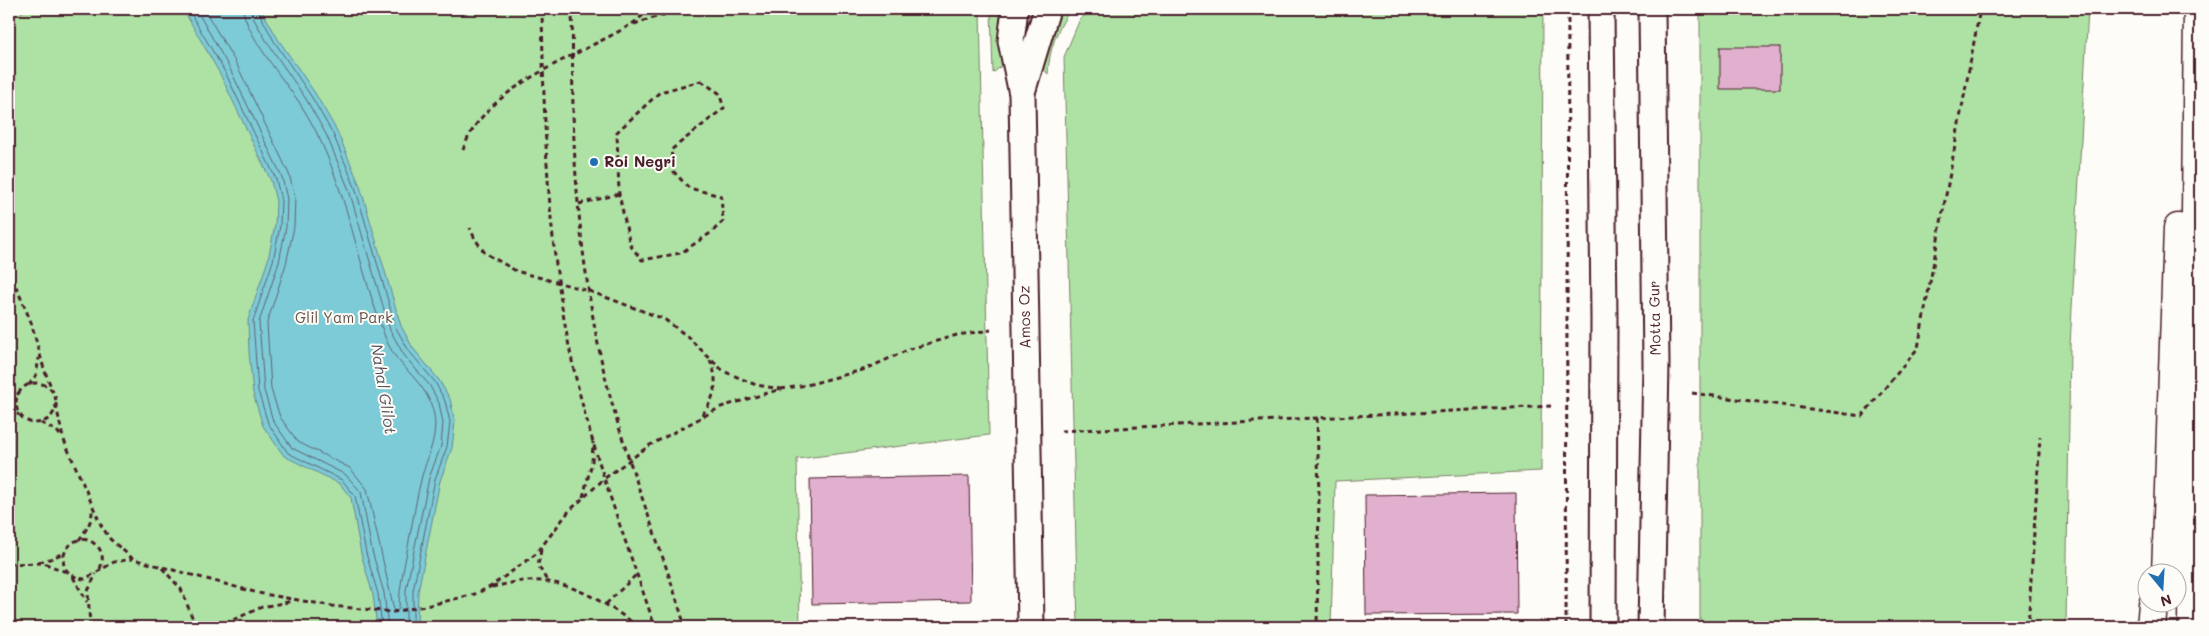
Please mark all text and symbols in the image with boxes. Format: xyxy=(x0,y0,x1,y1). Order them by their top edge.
place label: Roi Negri xyxy=(604,151,676,171)
marker: Roi Negri xyxy=(588,156,600,168)
street label: Motta Gur xyxy=(1643,280,1665,356)
street label: Amos Oz xyxy=(1013,285,1035,349)
park label: Glil Yam Park xyxy=(295,307,393,327)
water label: Nahal Glilot xyxy=(367,342,402,436)
north arrow xyxy=(2136,564,2186,614)
text: N xyxy=(2158,590,2174,612)

